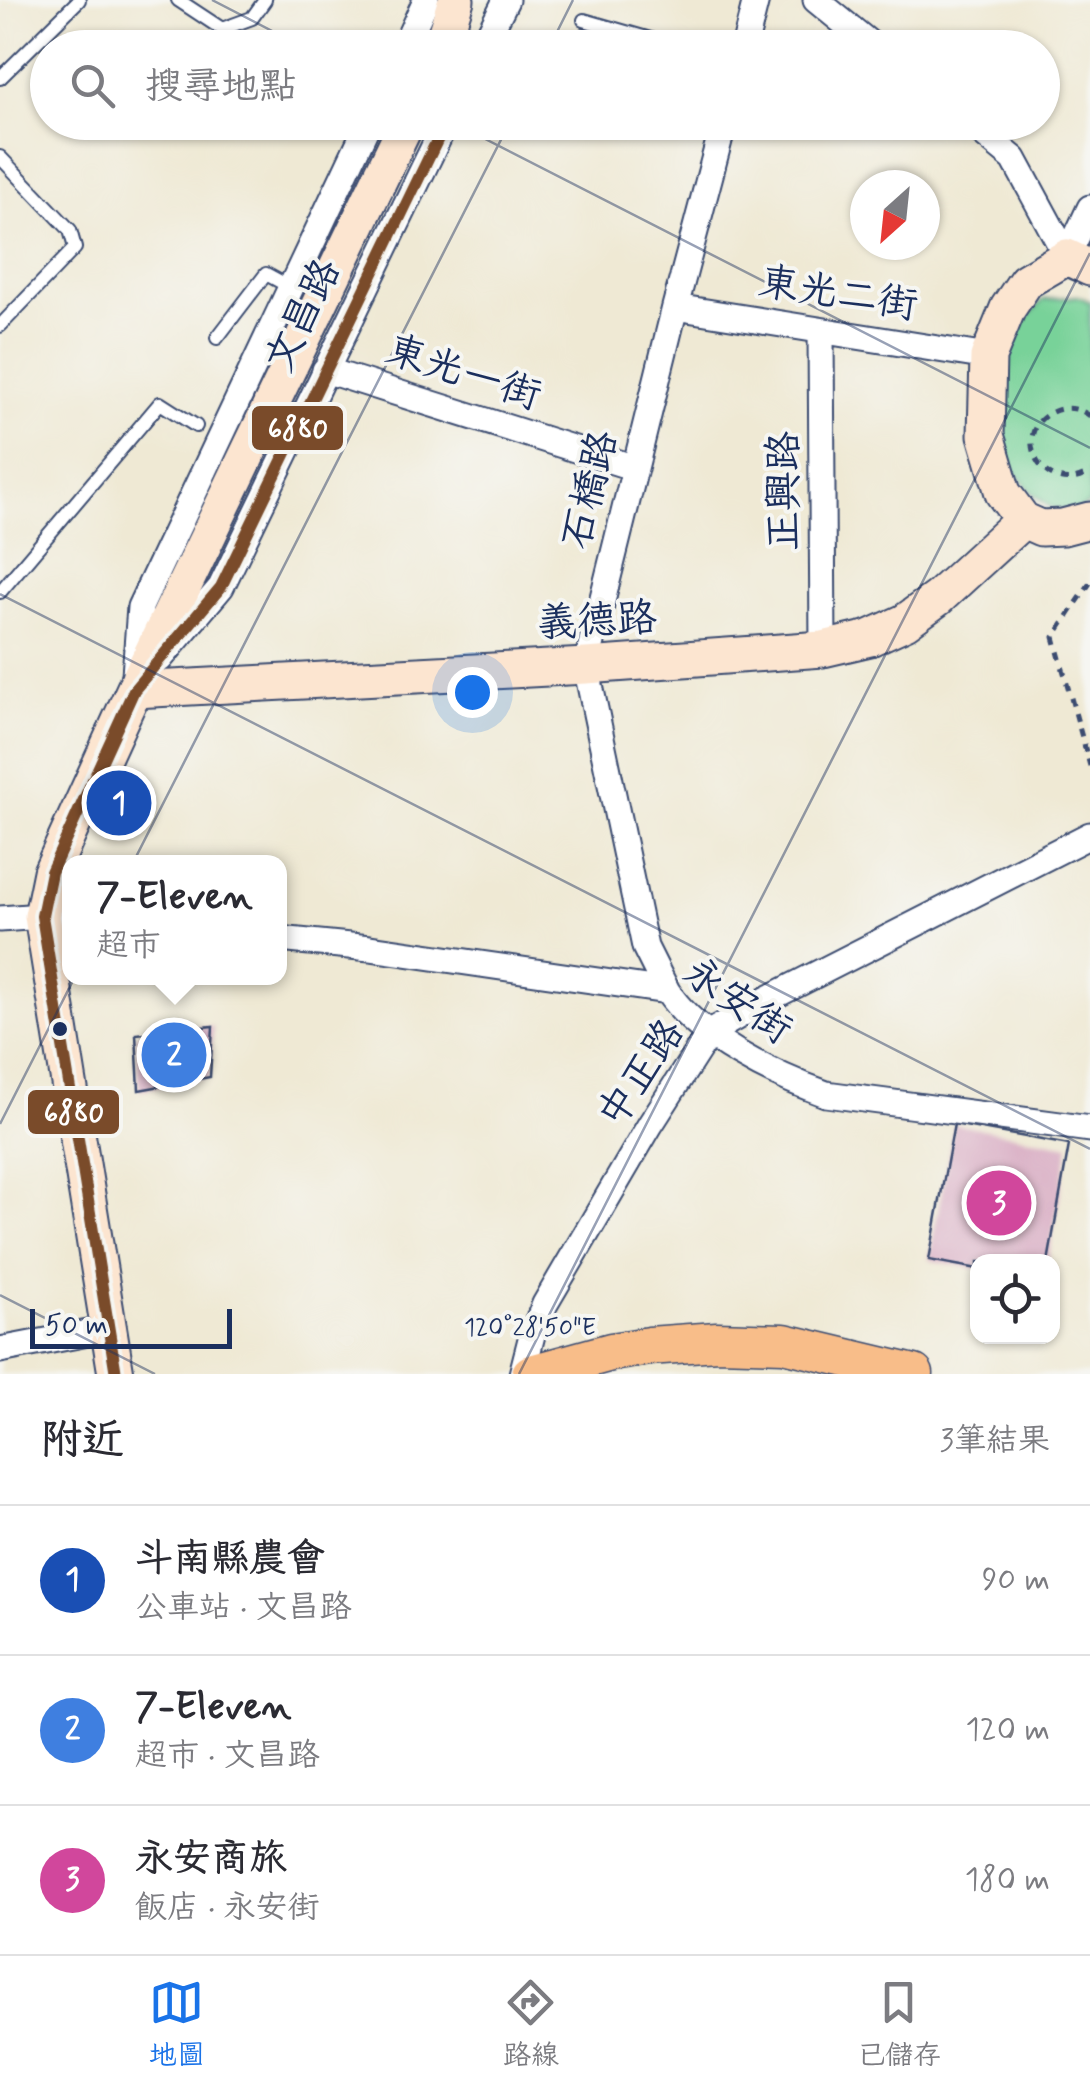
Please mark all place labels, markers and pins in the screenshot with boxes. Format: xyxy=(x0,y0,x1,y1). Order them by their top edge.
pin: 1 xyxy=(86,766,152,840)
pin: 2 xyxy=(142,1018,206,1092)
unlabelled marker xyxy=(50,1019,70,1039)
pin: 3 xyxy=(966,1166,1032,1240)

